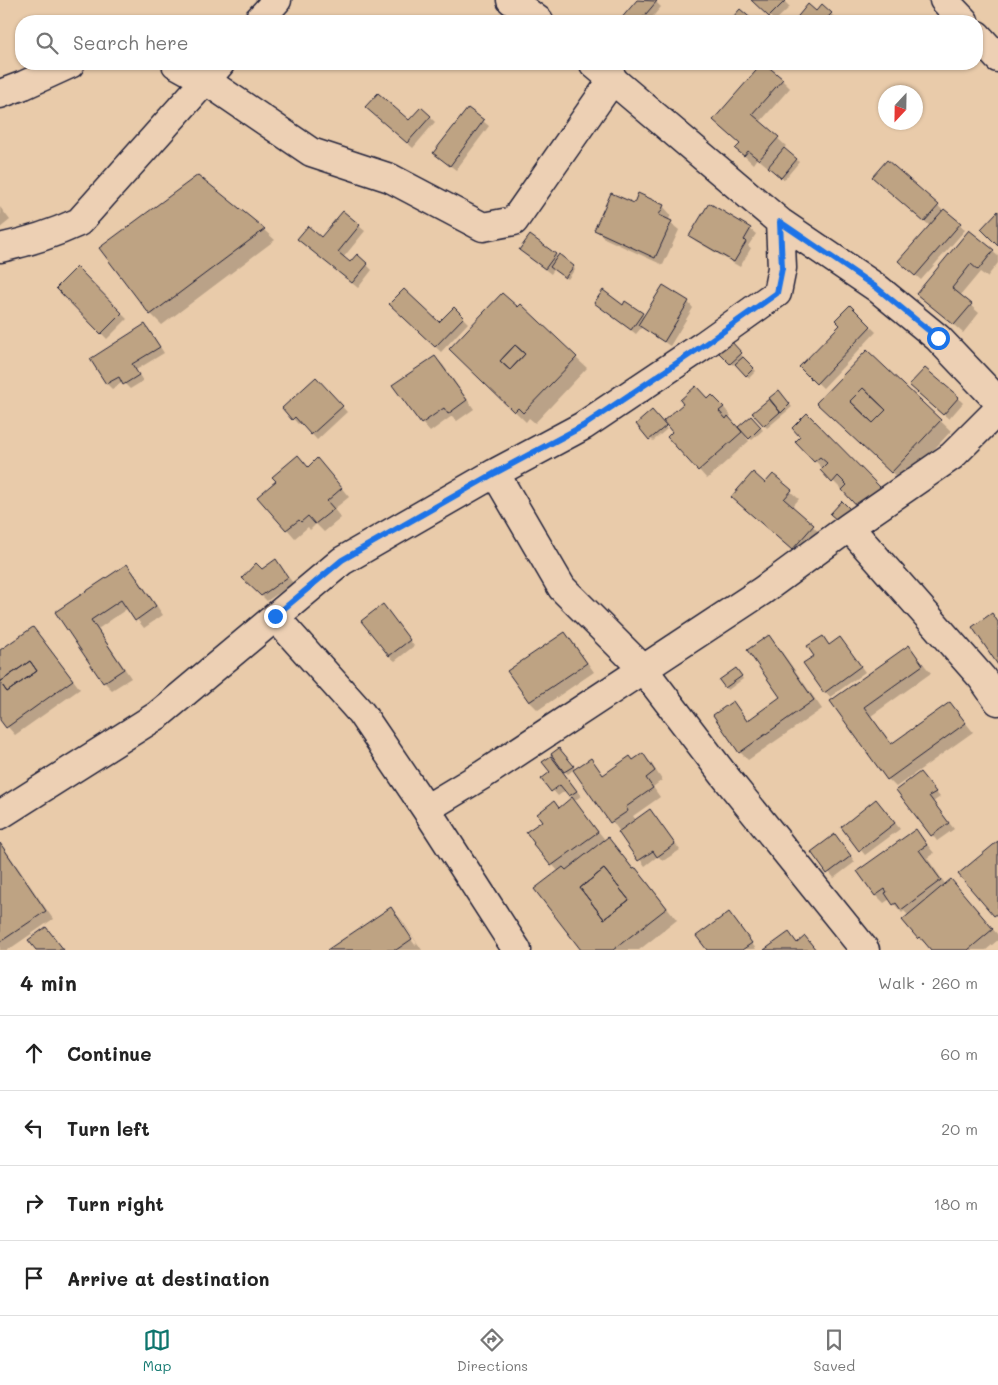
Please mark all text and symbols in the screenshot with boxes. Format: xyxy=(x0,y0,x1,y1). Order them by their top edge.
search box xyxy=(15,15,983,70)
icon: search xyxy=(33,29,61,57)
text: Search here xyxy=(73,30,189,55)
north arrow xyxy=(878,85,923,130)
route start xyxy=(927,327,950,350)
route end xyxy=(264,605,287,628)
text: 4 min xyxy=(20,969,77,996)
text: Walk · 260 m xyxy=(878,972,978,993)
icon: ahead xyxy=(20,1039,48,1067)
text: Continue xyxy=(67,1041,152,1066)
text: 60 m xyxy=(941,1043,978,1064)
icon: left xyxy=(20,1114,48,1142)
text: Turn left xyxy=(67,1116,150,1141)
text: 20 m xyxy=(941,1118,978,1139)
icon: right xyxy=(20,1189,48,1217)
text: Turn right xyxy=(67,1191,164,1216)
text: 180 m xyxy=(933,1193,978,1214)
icon: arrive xyxy=(20,1264,48,1292)
text: Arrive at destination xyxy=(67,1266,270,1291)
tab: Map xyxy=(143,1326,171,1375)
tab: Directions xyxy=(457,1326,528,1375)
tab: Saved xyxy=(814,1326,855,1375)

